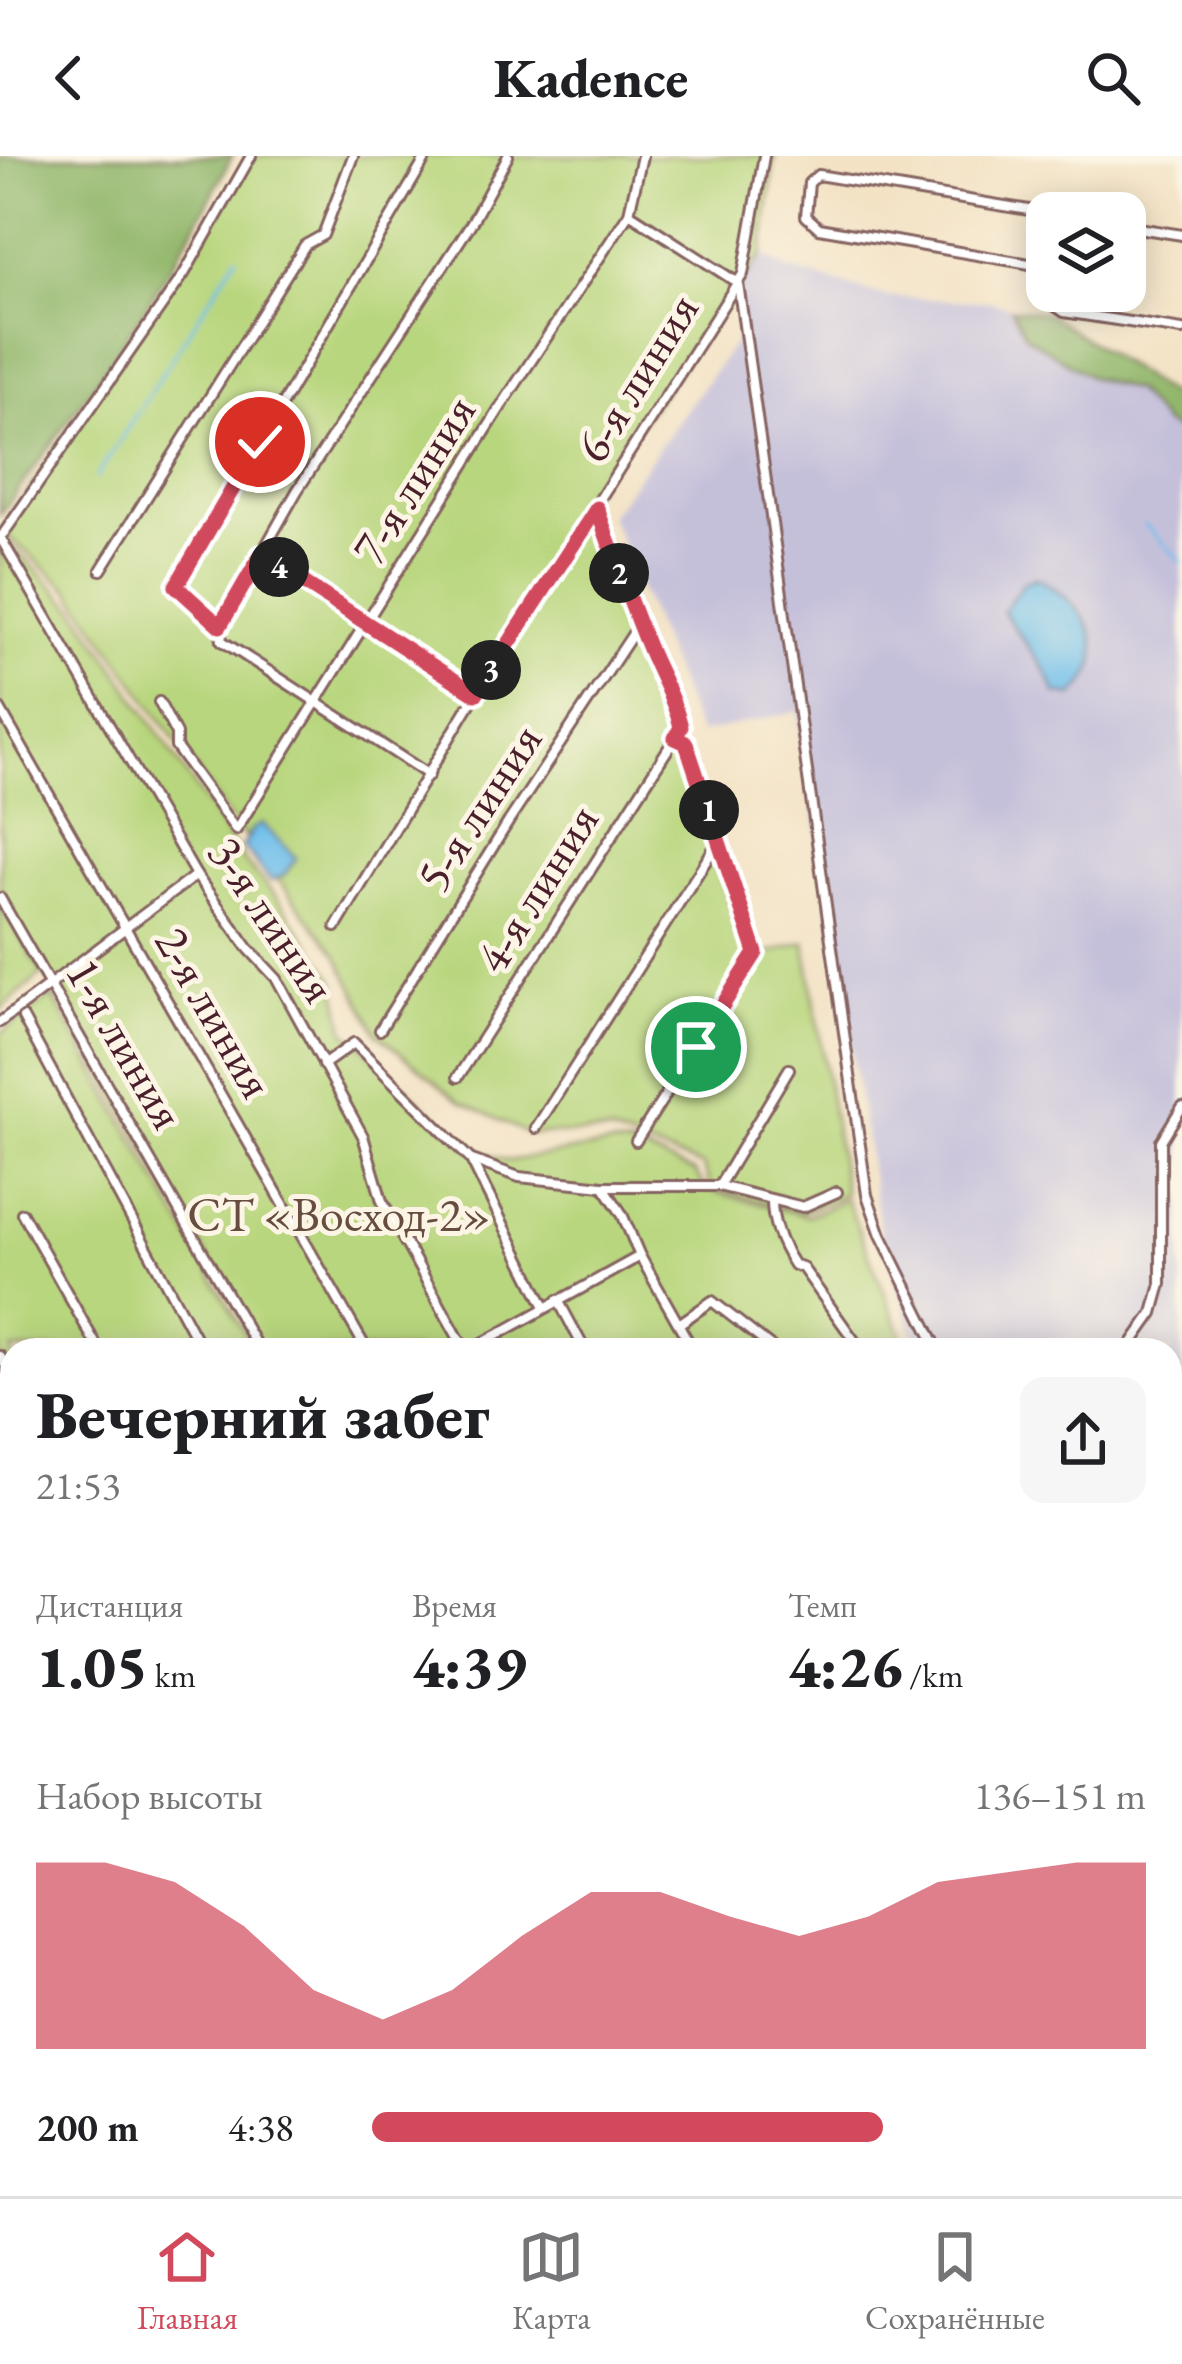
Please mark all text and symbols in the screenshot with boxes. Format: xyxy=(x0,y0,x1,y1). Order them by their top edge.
text: Kadence xyxy=(494,43,688,113)
icon: back xyxy=(36,45,102,111)
icon: search xyxy=(1080,45,1146,111)
map controls xyxy=(1026,192,1146,312)
button: layers xyxy=(1026,192,1146,312)
street label: 6-я линия xyxy=(560,281,712,473)
street label: 7-я линия xyxy=(337,383,489,575)
pin xyxy=(209,391,311,493)
icon: check xyxy=(227,409,293,475)
pin: 4 xyxy=(249,537,309,597)
pin: 2 xyxy=(589,543,649,603)
text: 4 xyxy=(270,545,288,588)
text: 2 xyxy=(610,551,628,594)
pin: 3 xyxy=(461,640,521,700)
text: 3 xyxy=(482,648,500,691)
street label: 5-я линия xyxy=(401,711,555,903)
pin: 1 xyxy=(679,780,739,840)
text: 1 xyxy=(700,788,718,831)
street label: 4-я линия xyxy=(460,792,612,984)
street label: 3-я линия xyxy=(195,824,351,1014)
street label: 2-я линия xyxy=(141,915,289,1109)
street label: 1-я линия xyxy=(52,946,200,1140)
pin xyxy=(645,996,747,1098)
icon: arrive xyxy=(663,1014,729,1080)
park label: СТ «Восход-2» xyxy=(187,1183,491,1245)
text: Вечерний забег xyxy=(36,1372,490,1458)
button: share xyxy=(1020,1377,1146,1503)
text: 21:53 xyxy=(36,1460,121,1511)
text: Дистанция xyxy=(36,1584,183,1627)
text: Время xyxy=(412,1584,497,1627)
text: Темп xyxy=(788,1584,857,1627)
text: 1.05 xyxy=(36,1627,148,1705)
text: 4:39 xyxy=(412,1627,527,1705)
text: 4:26 xyxy=(788,1627,903,1705)
text: km xyxy=(148,1654,196,1697)
text: /km xyxy=(903,1654,963,1697)
text: Набор высоты xyxy=(36,1770,263,1821)
text: 136–151 m xyxy=(974,1770,1146,1821)
text: 200 m xyxy=(36,2102,139,2153)
text: 4:38 xyxy=(228,2102,294,2153)
tab: Главная xyxy=(137,2224,238,2339)
tab: Карта xyxy=(512,2224,591,2339)
tab: Сохранённые xyxy=(865,2224,1045,2339)

